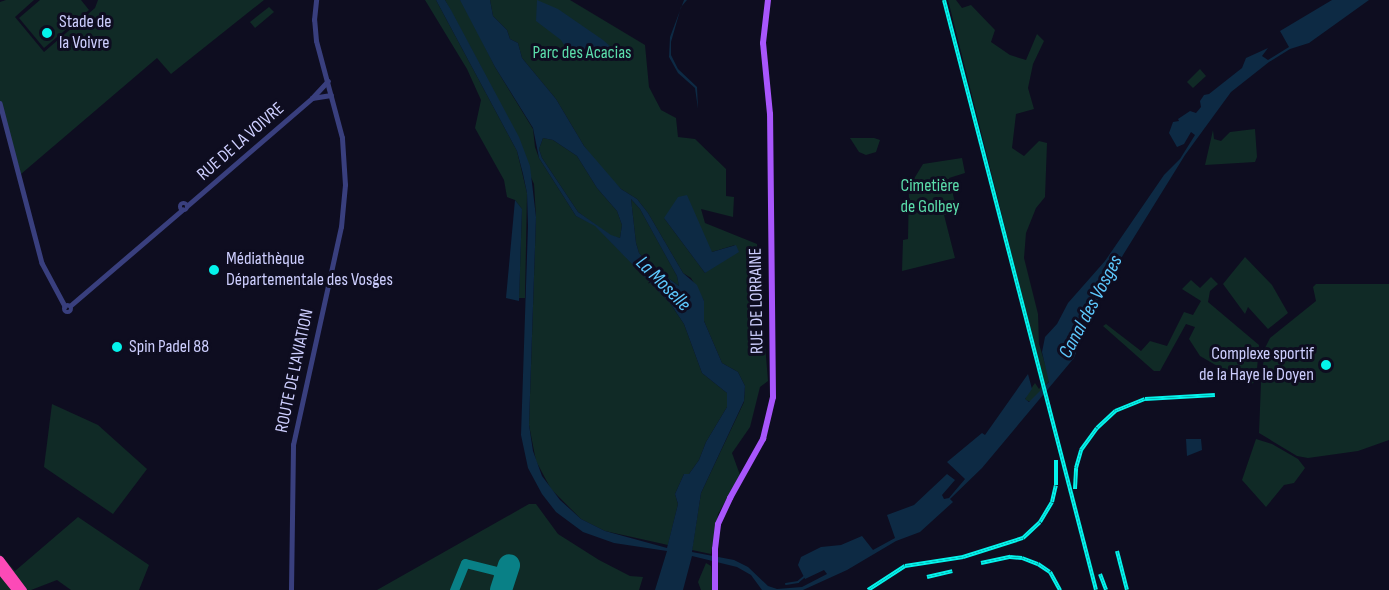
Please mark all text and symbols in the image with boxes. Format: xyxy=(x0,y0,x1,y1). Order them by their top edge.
place label: Stade de la Voivre xyxy=(59,12,111,54)
marker: Stade de la Voivre xyxy=(40,26,54,40)
park label: Parc des Acacias xyxy=(532,42,632,64)
street label: RUE DE LA VOIVRE xyxy=(193,98,289,186)
park label: Cimetière de Golbey xyxy=(900,176,960,219)
street label: RUE DE LORRAINE xyxy=(745,248,769,354)
place label: Médiathèque Départementale des Vosges xyxy=(226,249,393,292)
water label: La Moselle xyxy=(630,251,696,317)
water label: Canal des Vosges xyxy=(1054,251,1128,363)
marker: Médiathèque Départementale des Vosges xyxy=(207,263,221,277)
street label: ROUTE DE L'AVIATION xyxy=(271,307,319,435)
place label: Spin Padel 88 xyxy=(129,336,209,358)
marker: Spin Padel 88 xyxy=(110,340,124,354)
place label: Complexe sportif de la Haye le Doyen xyxy=(1199,344,1314,386)
marker: Complexe sportif de la Haye le Doyen xyxy=(1319,358,1333,372)

